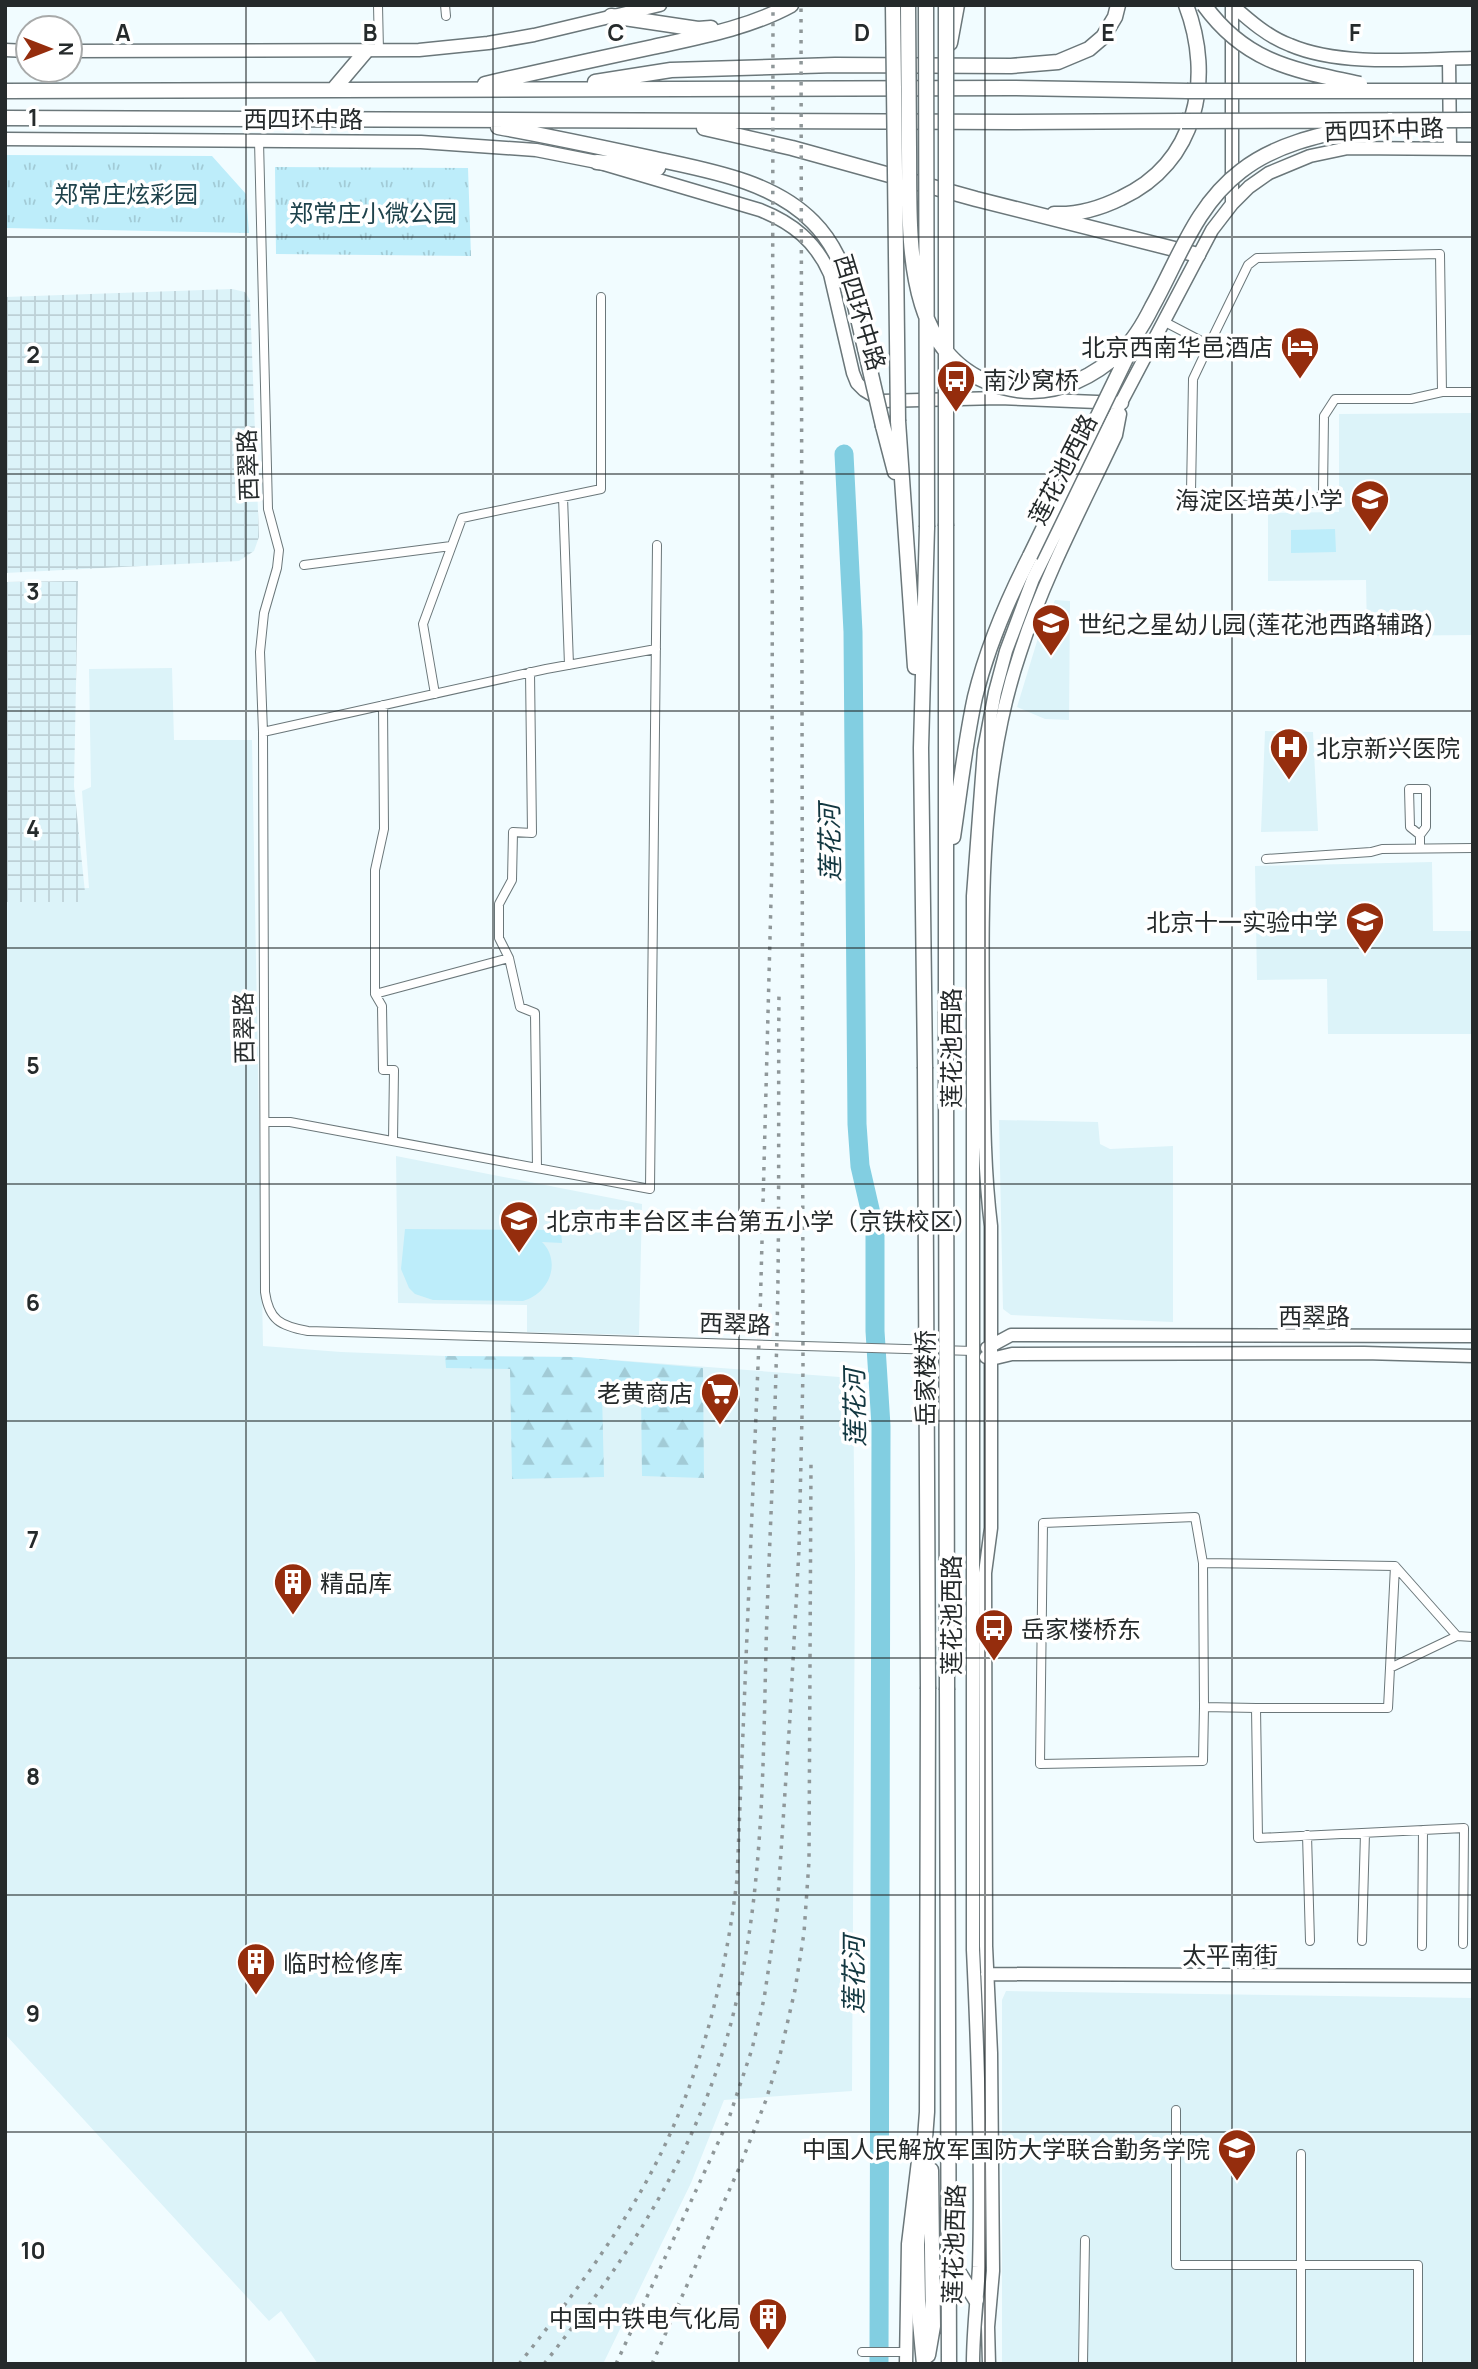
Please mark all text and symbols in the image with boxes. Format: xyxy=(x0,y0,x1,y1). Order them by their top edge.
north arrow xyxy=(14,14,84,84)
text: A xyxy=(115,16,131,48)
text: B xyxy=(363,16,377,48)
text: C xyxy=(608,16,625,48)
text: D xyxy=(854,16,870,48)
text: E xyxy=(1101,16,1115,48)
text: F xyxy=(1349,16,1361,48)
text: N xyxy=(53,42,79,56)
text: 1 xyxy=(28,101,38,133)
street label: 西四环中路 xyxy=(243,102,363,135)
street label: 西四环中路 xyxy=(1323,110,1445,148)
park label: 郑常庄炫彩园 xyxy=(54,177,198,210)
park label: 郑常庄小微公园 xyxy=(289,196,457,229)
street label: 西四环中路 xyxy=(828,250,894,374)
hotel icon: 北京西南华邑酒店 xyxy=(1279,325,1321,380)
place label: 北京西南华邑酒店 xyxy=(1081,330,1273,363)
text: 2 xyxy=(26,338,40,370)
bus stop icon: 南沙窝桥 xyxy=(935,358,977,413)
place label: 南沙窝桥 xyxy=(983,363,1079,396)
street label: 莲花池西路 xyxy=(1020,408,1104,530)
street label: 西翠路 xyxy=(229,428,265,502)
school or university icon: 海淀区培英小学 xyxy=(1349,478,1391,533)
place label: 海淀区培英小学 xyxy=(1175,483,1343,516)
text: 3 xyxy=(26,575,40,607)
school or university icon: 世纪之星幼儿园(莲花池西路辅路) xyxy=(1030,602,1072,657)
place label: 世纪之星幼儿园(莲花池西路辅路) xyxy=(1078,607,1434,640)
hospital icon: 北京新兴医院 xyxy=(1268,726,1310,781)
place label: 北京新兴医院 xyxy=(1316,731,1460,764)
water label: 莲花河 xyxy=(810,799,848,882)
text: 4 xyxy=(26,812,40,844)
school or university icon: 北京十一实验中学 xyxy=(1344,900,1386,955)
place label: 北京十一实验中学 xyxy=(1146,905,1338,938)
street label: 莲花池西路 xyxy=(934,988,967,1108)
street label: 西翠路 xyxy=(226,992,260,1064)
text: 5 xyxy=(26,1049,40,1081)
school or university icon: 北京市丰台区丰台第五小学（京铁校区） xyxy=(498,1199,540,1254)
place label: 北京市丰台区丰台第五小学（京铁校区） xyxy=(546,1204,978,1237)
text: 6 xyxy=(26,1286,40,1318)
street label: 西翠路 xyxy=(1278,1299,1350,1332)
street label: 西翠路 xyxy=(698,1305,772,1341)
street label: 岳家楼桥 xyxy=(908,1330,941,1426)
water label: 莲花河 xyxy=(835,1364,873,1447)
supermarket icon: 老黄商店 xyxy=(699,1371,741,1426)
place label: 老黄商店 xyxy=(597,1376,693,1409)
text: 7 xyxy=(27,1523,39,1555)
street label: 莲花池西路 xyxy=(934,1555,967,1675)
building icon: 精品库 xyxy=(272,1561,314,1616)
place label: 精品库 xyxy=(320,1566,392,1599)
bus stop icon: 岳家楼桥东 xyxy=(973,1607,1015,1662)
place label: 岳家楼桥东 xyxy=(1021,1612,1141,1645)
text: 8 xyxy=(26,1760,40,1792)
water label: 莲花河 xyxy=(835,1931,871,2014)
street label: 太平南街 xyxy=(1182,1938,1278,1971)
building icon: 临时检修库 xyxy=(235,1941,277,1996)
place label: 临时检修库 xyxy=(283,1946,403,1979)
text: 9 xyxy=(26,1997,40,2029)
school or university icon: 中国人民解放军国防大学联合勤务学院 xyxy=(1216,2127,1258,2182)
place label: 中国人民解放军国防大学联合勤务学院 xyxy=(802,2132,1210,2165)
street label: 莲花池西路 xyxy=(934,2183,972,2305)
text: 10 xyxy=(20,2234,46,2266)
building icon: 中国中铁电气化局 xyxy=(747,2296,789,2351)
place label: 中国中铁电气化局 xyxy=(549,2301,741,2334)

